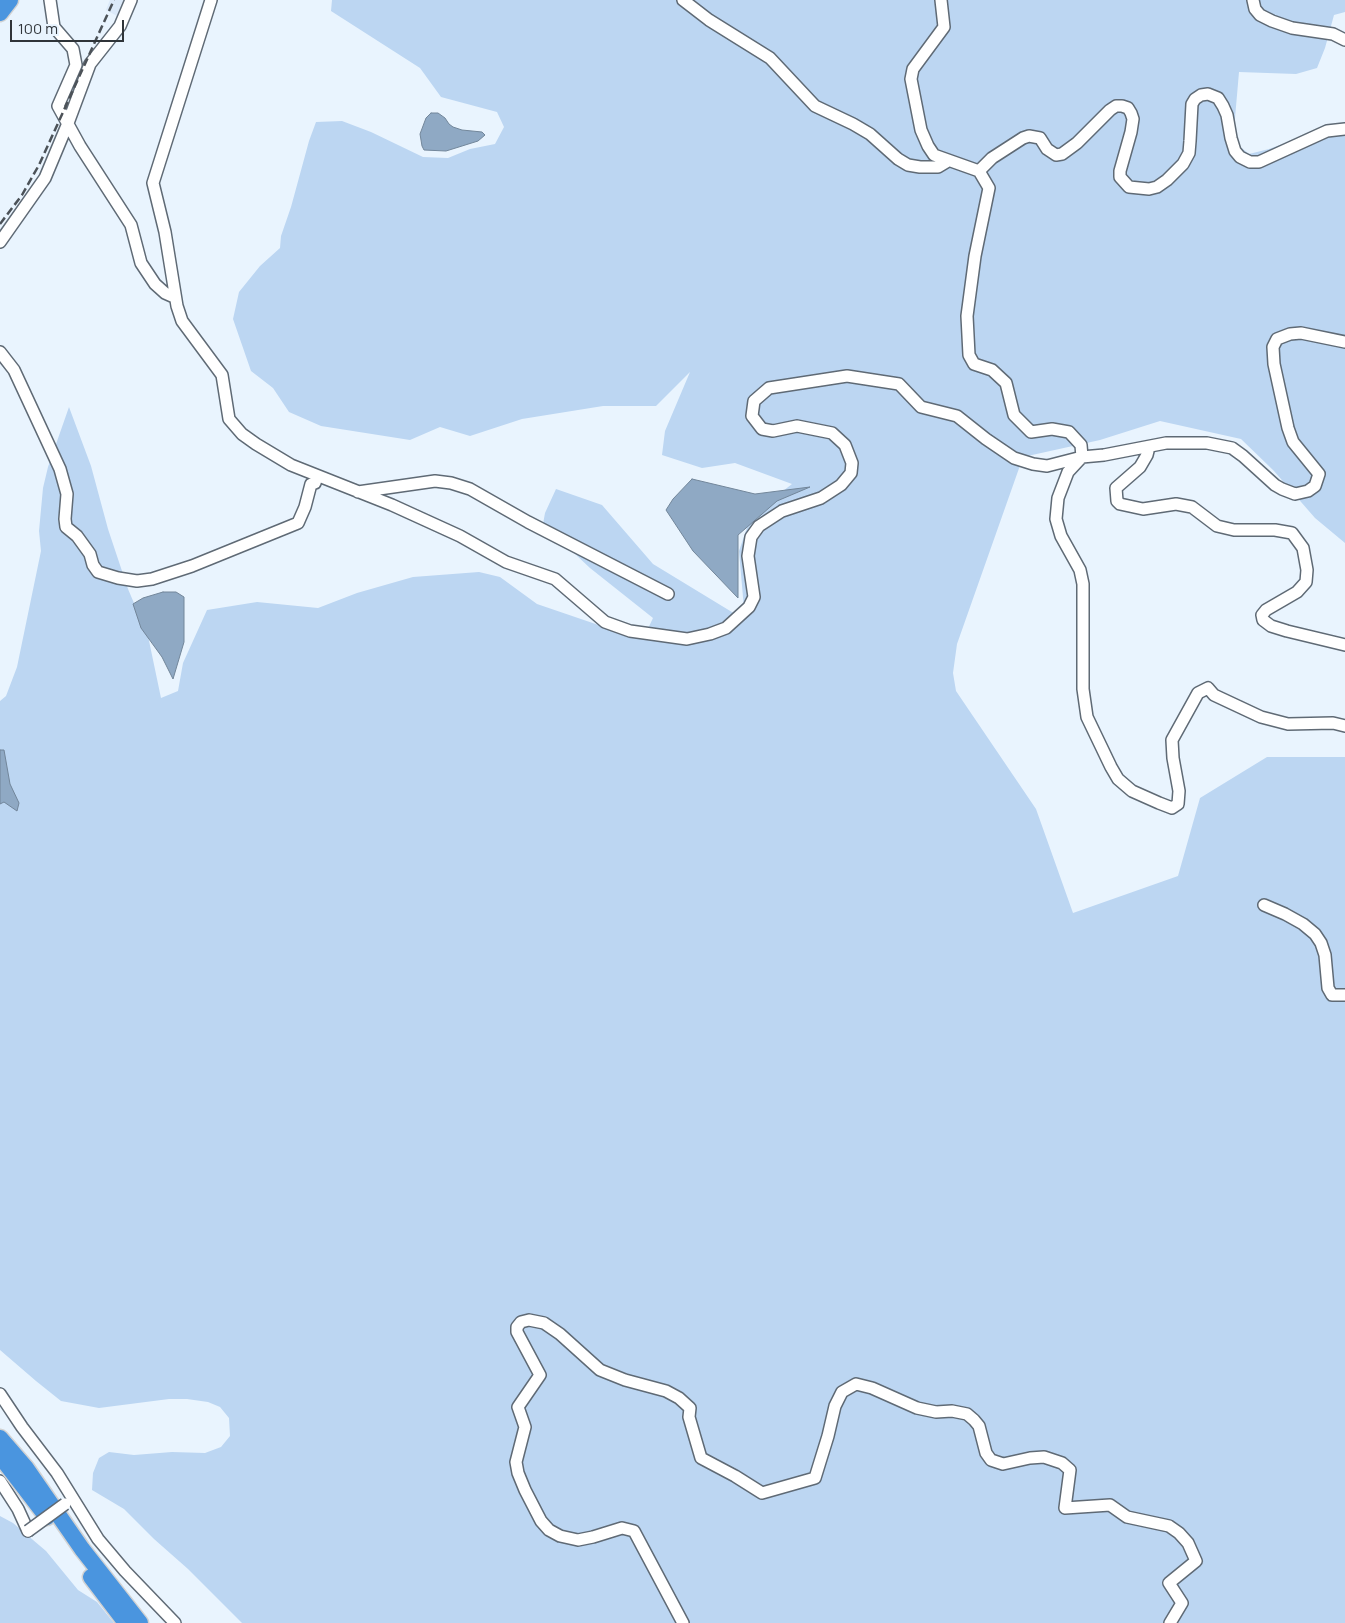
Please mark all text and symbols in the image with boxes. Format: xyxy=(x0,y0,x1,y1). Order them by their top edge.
scale bar xyxy=(12,10,126,42)
text: 100 m xyxy=(18,18,58,39)

